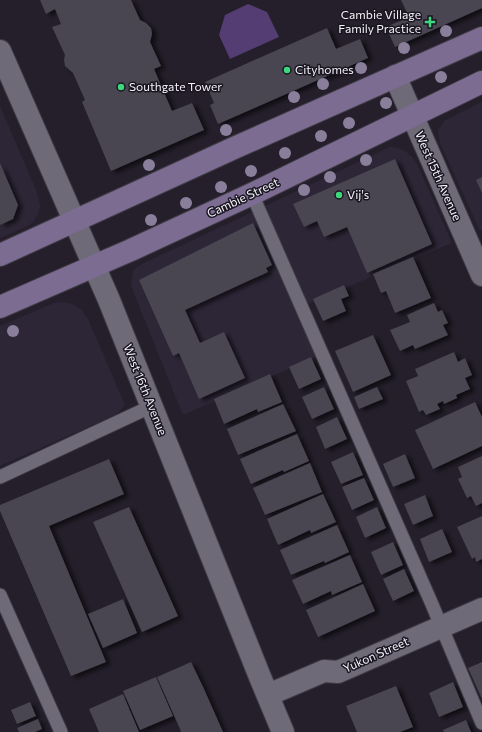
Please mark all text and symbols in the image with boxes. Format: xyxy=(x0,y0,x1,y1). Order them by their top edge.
place label: Cambie Village Family Practice xyxy=(338,7,421,35)
marker: Cambie Village Family Practice xyxy=(424,16,436,28)
place label: Cityhomes xyxy=(295,62,354,76)
marker: Cityhomes xyxy=(282,65,292,75)
place label: Southgate Tower xyxy=(129,79,222,93)
marker: Southgate Tower xyxy=(116,82,126,92)
street label: West 15th Avenue xyxy=(413,129,465,223)
street label: Cambie Street xyxy=(204,174,281,220)
place label: Vij's xyxy=(347,187,369,201)
marker: Vij's xyxy=(334,190,344,200)
street label: West 16th Avenue xyxy=(121,342,171,437)
street label: Yukon Street xyxy=(341,633,411,675)

